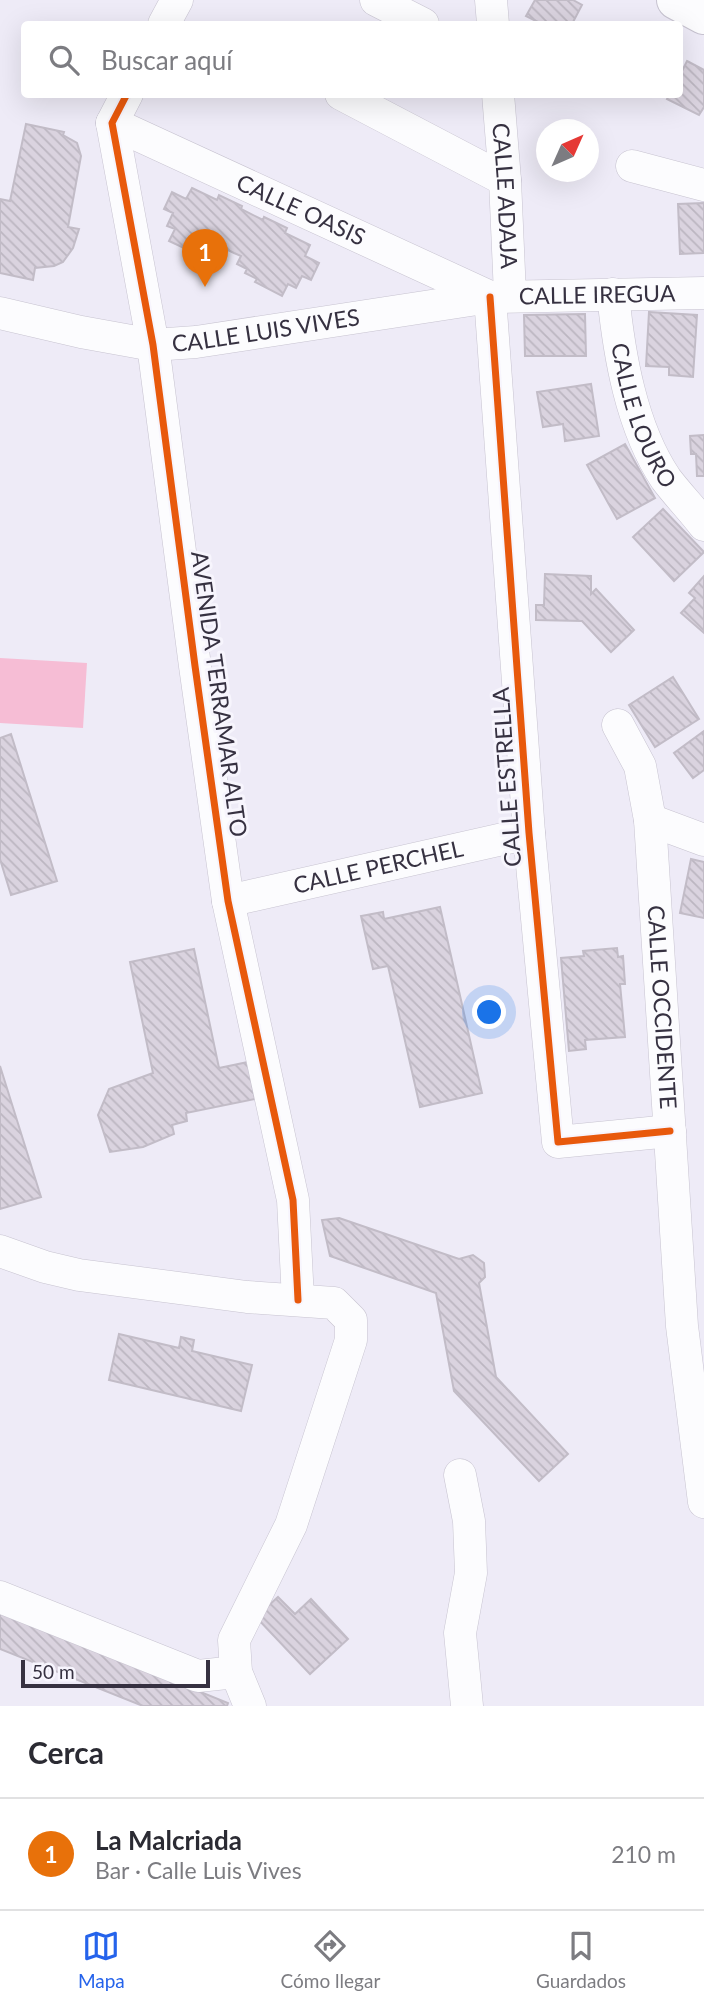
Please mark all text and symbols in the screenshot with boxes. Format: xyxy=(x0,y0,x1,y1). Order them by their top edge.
search box xyxy=(21,21,683,98)
icon: search xyxy=(45,41,83,79)
text: Buscar aquí xyxy=(101,44,232,76)
north arrow xyxy=(536,119,599,182)
street label: CALLE ADAJA xyxy=(487,122,524,270)
street label: CALLE OASIS xyxy=(232,167,370,251)
pin: 1 xyxy=(182,229,228,287)
street label: CALLE IREGUA xyxy=(519,279,676,309)
street label: CALLE LUIS VIVES xyxy=(171,302,361,357)
street label: CALLE LOURO xyxy=(606,341,683,493)
street label: AVENIDA TERRAMAR ALTO xyxy=(186,549,254,839)
street label: CALLE ESTRELLA xyxy=(486,686,526,868)
street label: CALLE PERCHEL xyxy=(290,833,466,899)
street label: CALLE OCCIDENTE xyxy=(642,904,683,1110)
your location xyxy=(472,995,506,1029)
scale bar xyxy=(21,1657,210,1689)
text: 50 m xyxy=(32,1660,75,1683)
text: Cerca xyxy=(28,1734,104,1770)
text: La Malcriada xyxy=(95,1824,242,1856)
text: 1 xyxy=(44,1840,58,1868)
text: 210 m xyxy=(611,1840,676,1868)
text: Bar · Calle Luis Vives xyxy=(95,1856,302,1884)
tab: Mapa xyxy=(78,1927,125,1992)
tab: Cómo llegar xyxy=(281,1927,380,1992)
tab: Guardados xyxy=(536,1927,626,1992)

